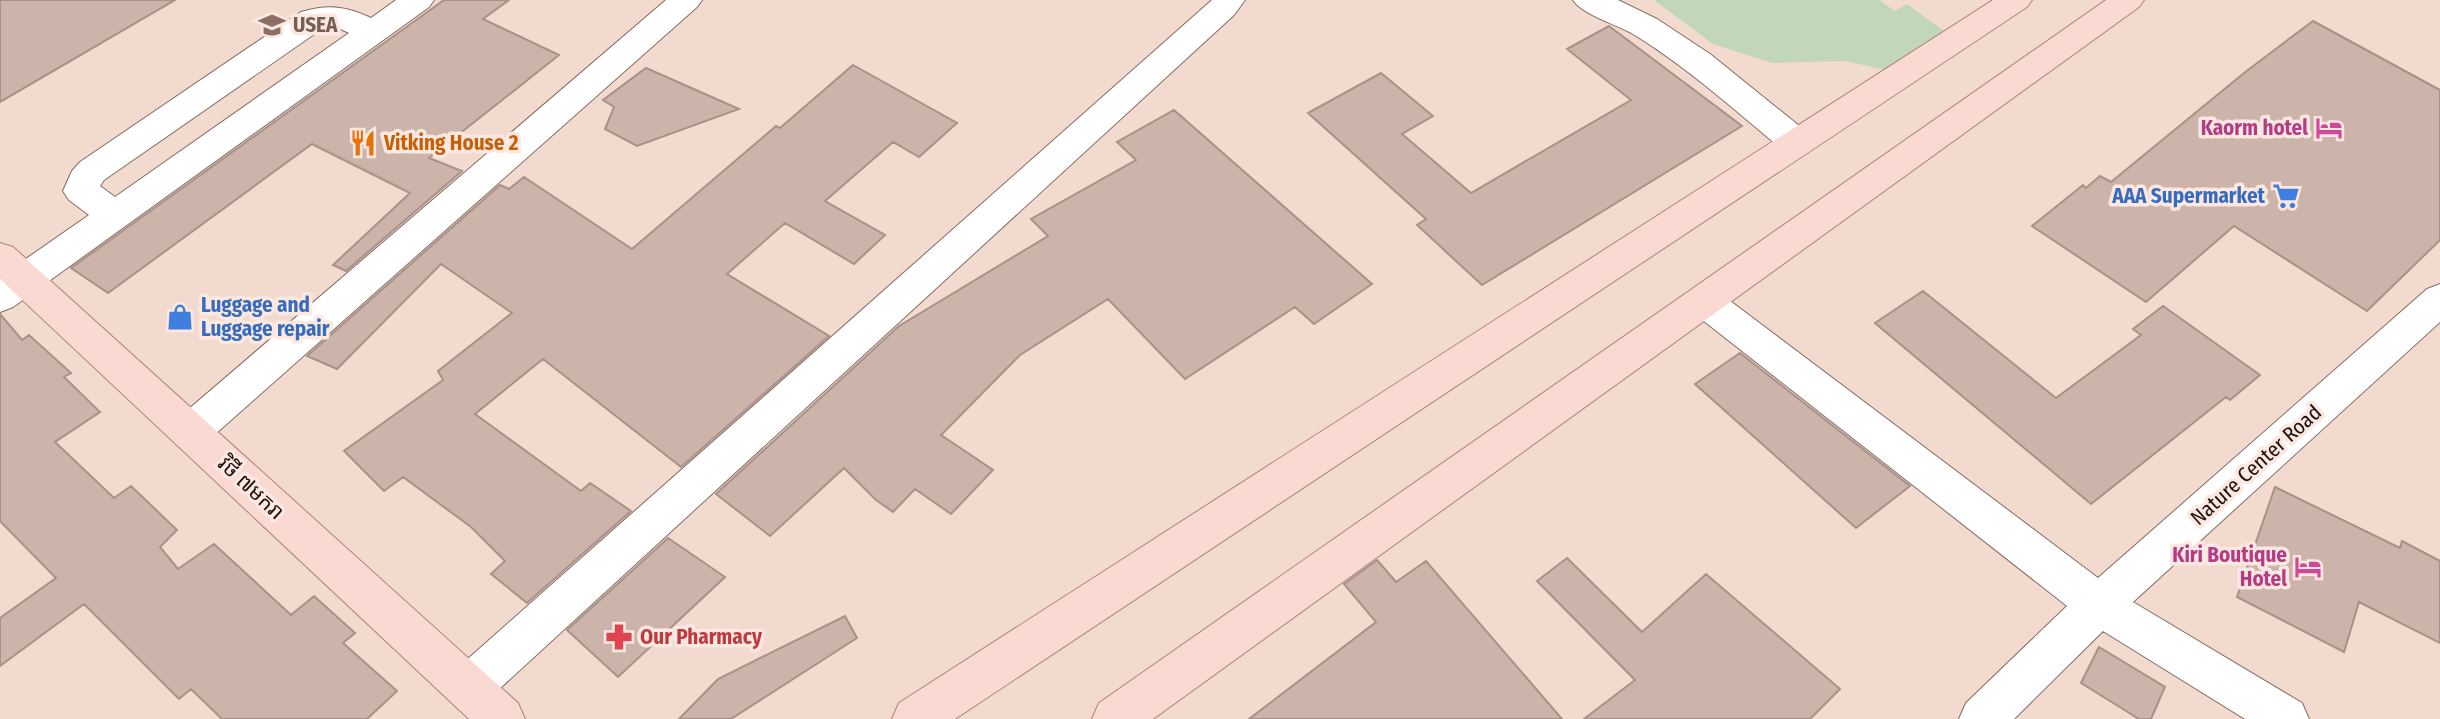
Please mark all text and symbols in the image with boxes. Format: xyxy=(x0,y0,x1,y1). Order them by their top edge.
school or university icon: USEA xyxy=(257,10,287,40)
place label: USEA xyxy=(293,12,338,38)
hotel icon: Kaorm hotel xyxy=(2314,113,2344,143)
place label: Kaorm hotel xyxy=(2201,115,2308,141)
restaurant icon: Vitking House 2 xyxy=(348,128,378,158)
place label: Vitking House 2 xyxy=(383,130,519,156)
supermarket icon: AAA Supermarket xyxy=(2271,181,2301,211)
place label: AAA Supermarket xyxy=(2111,183,2266,209)
place label: Luggage and Luggage repair xyxy=(201,292,330,342)
shop icon: Luggage and Luggage repair xyxy=(165,302,195,332)
street label: Nature Center Road xyxy=(2185,399,2327,531)
street label: វិថី ៧មករា xyxy=(212,450,290,525)
place label: Kiri Boutique Hotel xyxy=(2172,542,2287,592)
hotel icon: Kiri Boutique Hotel xyxy=(2293,552,2323,582)
pharmacy icon: Our Pharmacy xyxy=(604,622,634,652)
place label: Our Pharmacy xyxy=(640,624,763,650)

